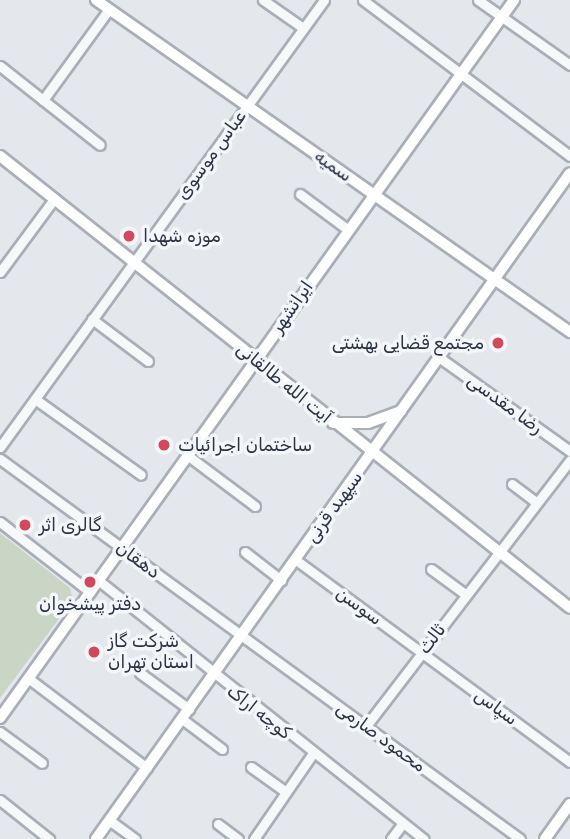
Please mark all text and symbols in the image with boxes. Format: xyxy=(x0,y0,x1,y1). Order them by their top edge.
street label: عباس موسوی xyxy=(172,106,250,204)
street label: سمیه xyxy=(310,145,356,187)
place label: موزه شهدا xyxy=(143,225,221,247)
marker: موزه شهدا xyxy=(121,228,137,244)
street label: ایرانشهر xyxy=(266,277,318,337)
place label: مجتمع قضایی بهشتی xyxy=(332,332,484,354)
marker: مجتمع قضایی بهشتی xyxy=(490,335,506,351)
street label: آیت الله طالقانی xyxy=(232,338,336,428)
street label: رضا مقدسی xyxy=(463,369,547,439)
place label: ساختمان اجرائیات xyxy=(178,434,312,456)
marker: ساختمان اجرائیات xyxy=(156,437,172,453)
street label: سپهبد قرنی xyxy=(301,467,367,547)
place label: گالری اثر xyxy=(39,514,101,536)
marker: گالری اثر xyxy=(17,517,33,533)
street label: دهقان xyxy=(112,537,164,583)
marker: دفتر پیشخوان xyxy=(82,574,98,590)
street label: سوسن xyxy=(332,582,386,630)
place label: دفتر پیشخوان xyxy=(39,593,141,615)
street label: ثالث xyxy=(414,620,450,658)
place label: شرکت گاز استان تهران xyxy=(108,631,194,674)
marker: شرکت گاز استان تهران xyxy=(86,644,102,660)
street label: کوچه اراک xyxy=(223,680,295,744)
street label: سپاس xyxy=(470,684,522,730)
street label: محمود صارمی xyxy=(332,697,430,777)

